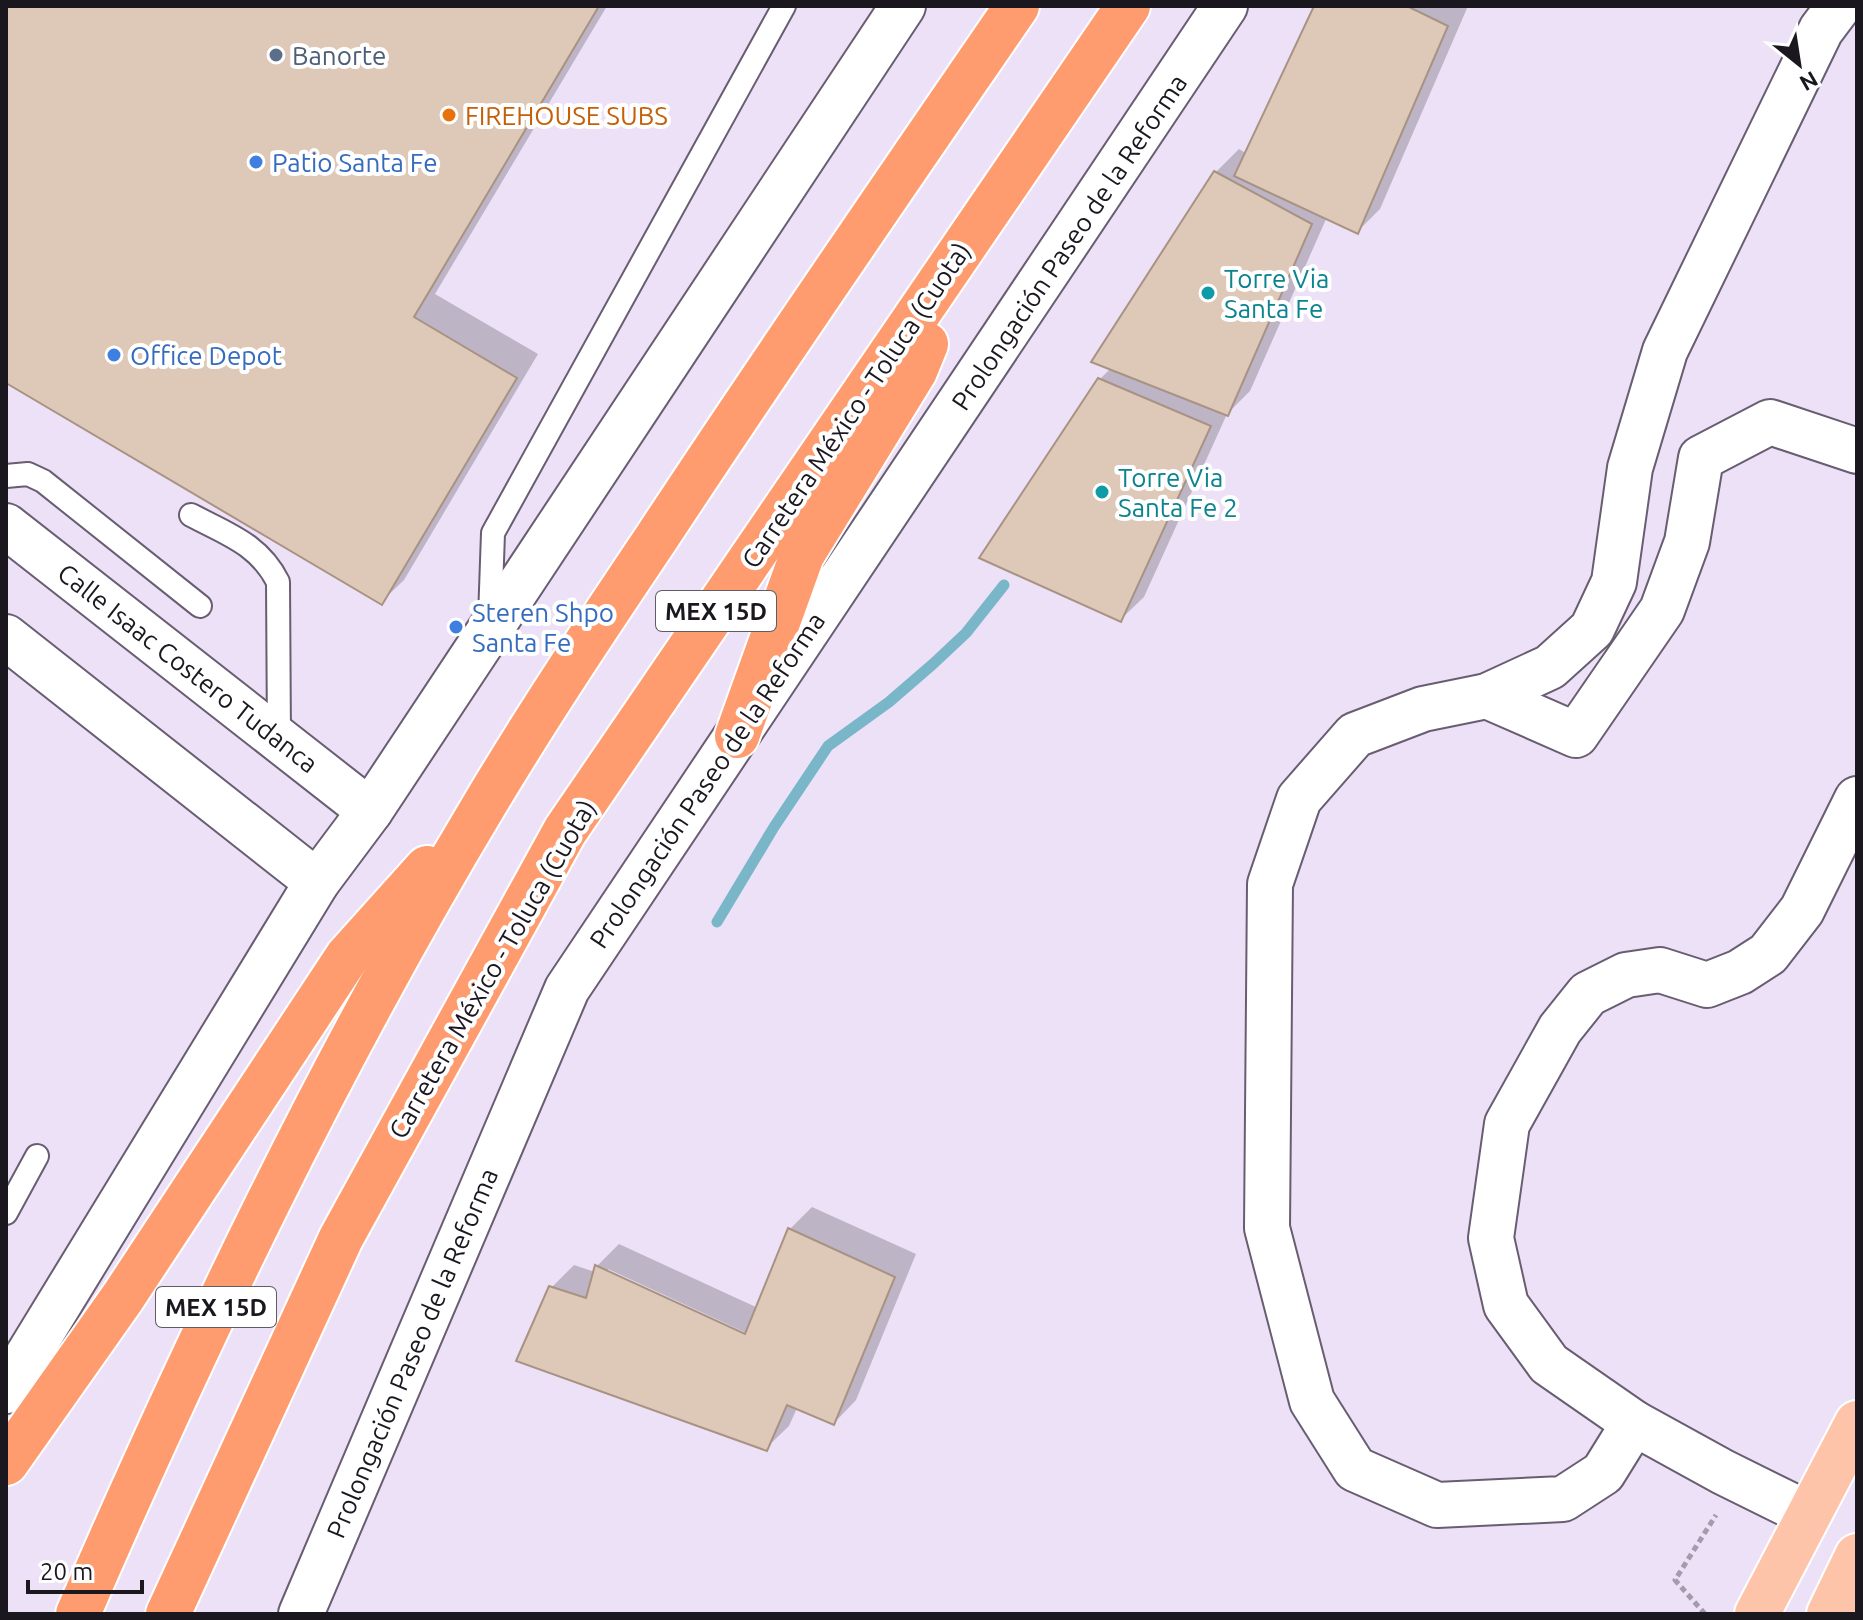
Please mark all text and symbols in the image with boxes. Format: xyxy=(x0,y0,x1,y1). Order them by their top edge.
north arrow xyxy=(1759,24,1839,104)
place label: Banorte xyxy=(292,41,386,70)
marker: Banorte xyxy=(267,46,285,64)
text: N xyxy=(1796,67,1823,97)
street label: Prolongación Paseo de la Reforma xyxy=(946,69,1192,415)
place label: FIREHOUSE SUBS xyxy=(465,101,668,130)
marker: FIREHOUSE SUBS xyxy=(440,106,458,124)
place label: Patio Santa Fe xyxy=(272,148,438,177)
marker: Patio Santa Fe xyxy=(247,153,265,171)
street label: Carretera México - Toluca (Cuota) xyxy=(736,237,976,573)
place label: Torre Via Santa Fe xyxy=(1224,264,1329,323)
marker: Torre Via Santa Fe xyxy=(1199,284,1217,302)
place label: Office Depot xyxy=(130,341,282,370)
marker: Office Depot xyxy=(105,346,123,364)
place label: Torre Via Santa Fe 2 xyxy=(1118,463,1238,522)
marker: Torre Via Santa Fe 2 xyxy=(1093,483,1111,501)
street label: Calle Isaac Costero Tudanca xyxy=(52,558,324,778)
road number: MEX 15D xyxy=(656,591,776,631)
place label: Steren Shpo Santa Fe xyxy=(472,598,614,657)
street label: Prolongación Paseo de la Reforma xyxy=(584,607,830,953)
marker: Steren Shpo Santa Fe xyxy=(447,618,465,636)
street label: Carretera México - Toluca (Cuota) xyxy=(383,794,601,1144)
street label: Prolongación Paseo de la Reforma xyxy=(321,1164,503,1542)
road number: MEX 15D xyxy=(156,1287,276,1327)
scale bar xyxy=(28,1544,142,1594)
text: 20 m xyxy=(40,1558,93,1585)

